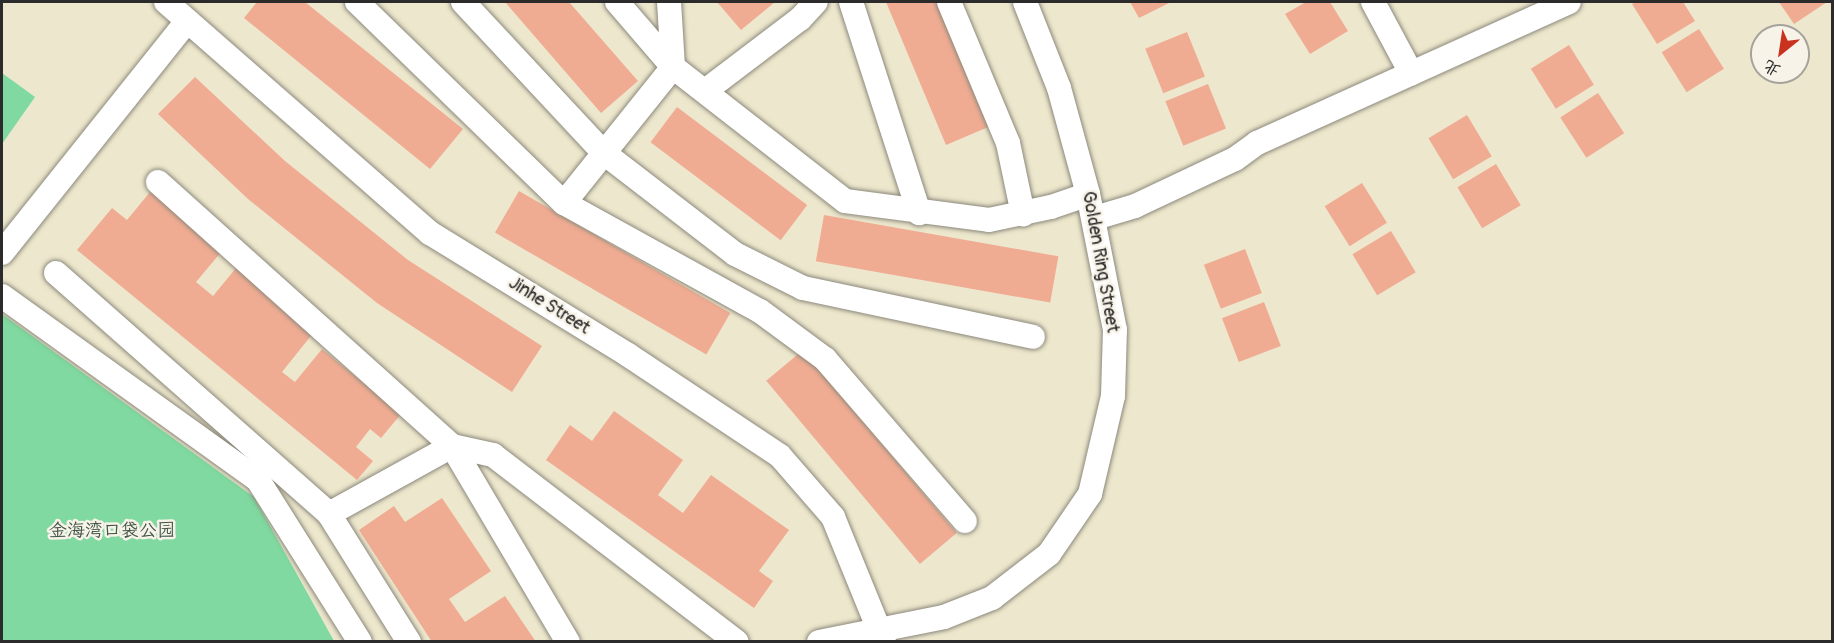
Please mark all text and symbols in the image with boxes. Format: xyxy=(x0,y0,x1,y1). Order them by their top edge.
north arrow xyxy=(1750,24,1810,84)
text: 北 xyxy=(1760,55,1784,81)
street label: Golden Ring Street xyxy=(1077,190,1123,334)
street label: Jinhe Street xyxy=(504,272,594,340)
park label: 金海湾口袋公园 xyxy=(49,520,175,542)

